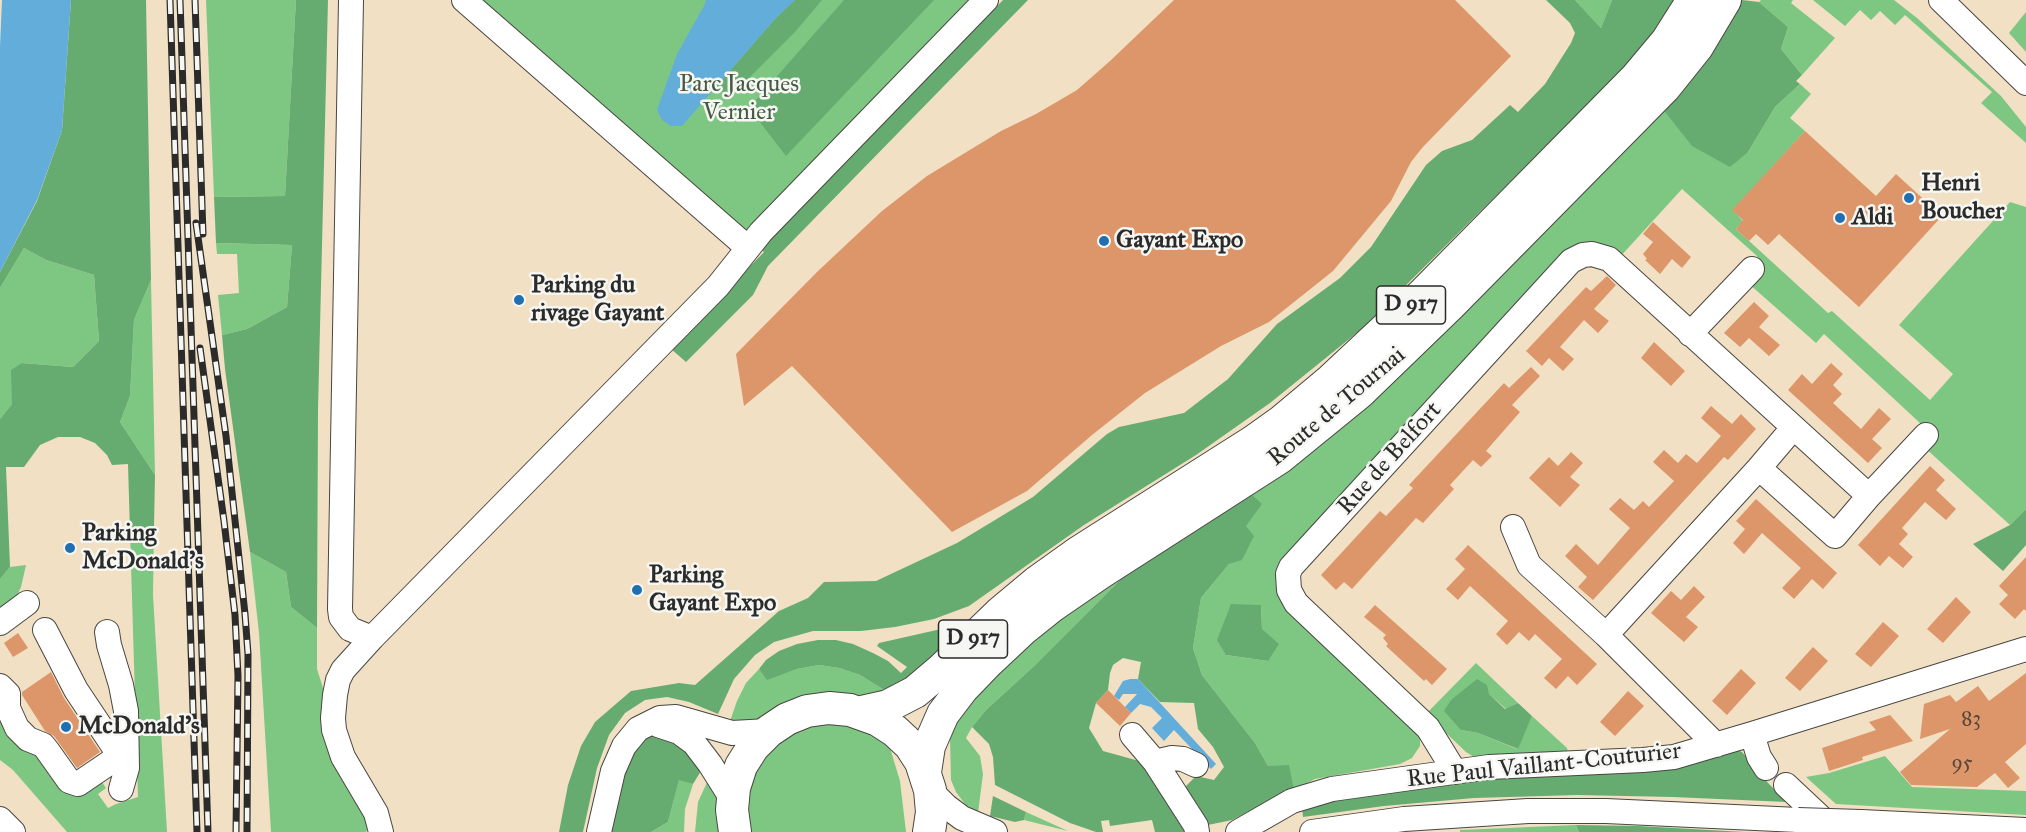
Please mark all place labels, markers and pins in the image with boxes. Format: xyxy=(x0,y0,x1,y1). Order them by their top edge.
place label: Henri Boucher xyxy=(1921,170,2004,226)
marker: Henri Boucher xyxy=(1902,191,1916,205)
place label: Aldi xyxy=(1852,204,1893,232)
marker: Aldi xyxy=(1833,211,1847,225)
place label: Gayant Expo xyxy=(1116,227,1243,255)
marker: Gayant Expo xyxy=(1097,234,1111,248)
place label: Parking du rivage Gayant xyxy=(531,272,664,328)
marker: Parking du rivage Gayant xyxy=(512,293,526,307)
place label: Parking McDonald's xyxy=(82,520,204,576)
marker: Parking McDonald's xyxy=(63,541,77,555)
place label: Parking Gayant Expo xyxy=(649,562,776,618)
marker: Parking Gayant Expo xyxy=(630,583,644,597)
place label: McDonald's xyxy=(78,713,200,741)
marker: McDonald's xyxy=(59,720,73,734)

